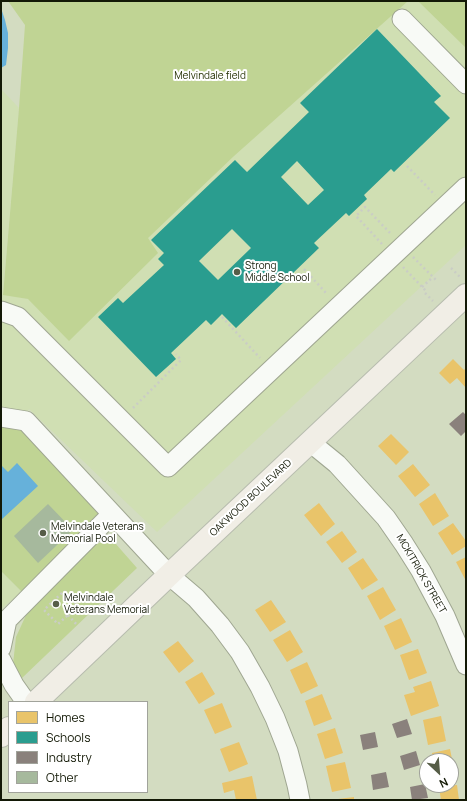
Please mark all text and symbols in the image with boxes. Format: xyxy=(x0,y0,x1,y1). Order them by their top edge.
park label: Melvindale field xyxy=(174,70,246,82)
place label: Strong Middle School xyxy=(245,260,310,284)
marker: Strong Middle School xyxy=(232,267,242,277)
street label: OAKWOOD BOULEVARD xyxy=(208,457,294,539)
place label: Melvindale Veterans Memorial Pool xyxy=(51,521,144,544)
marker: Melvindale Veterans Memorial Pool xyxy=(38,528,48,538)
street label: MCKITRICK STREET xyxy=(393,532,449,616)
place label: Melvindale Veterans Memorial xyxy=(64,592,149,616)
marker: Melvindale Veterans Memorial xyxy=(51,599,61,609)
legend xyxy=(8,701,148,793)
text: Homes xyxy=(46,709,85,726)
text: Schools xyxy=(46,729,90,746)
text: Industry xyxy=(46,749,92,766)
north arrow xyxy=(419,753,459,793)
text: Other xyxy=(46,769,78,786)
text: N xyxy=(437,775,451,792)

